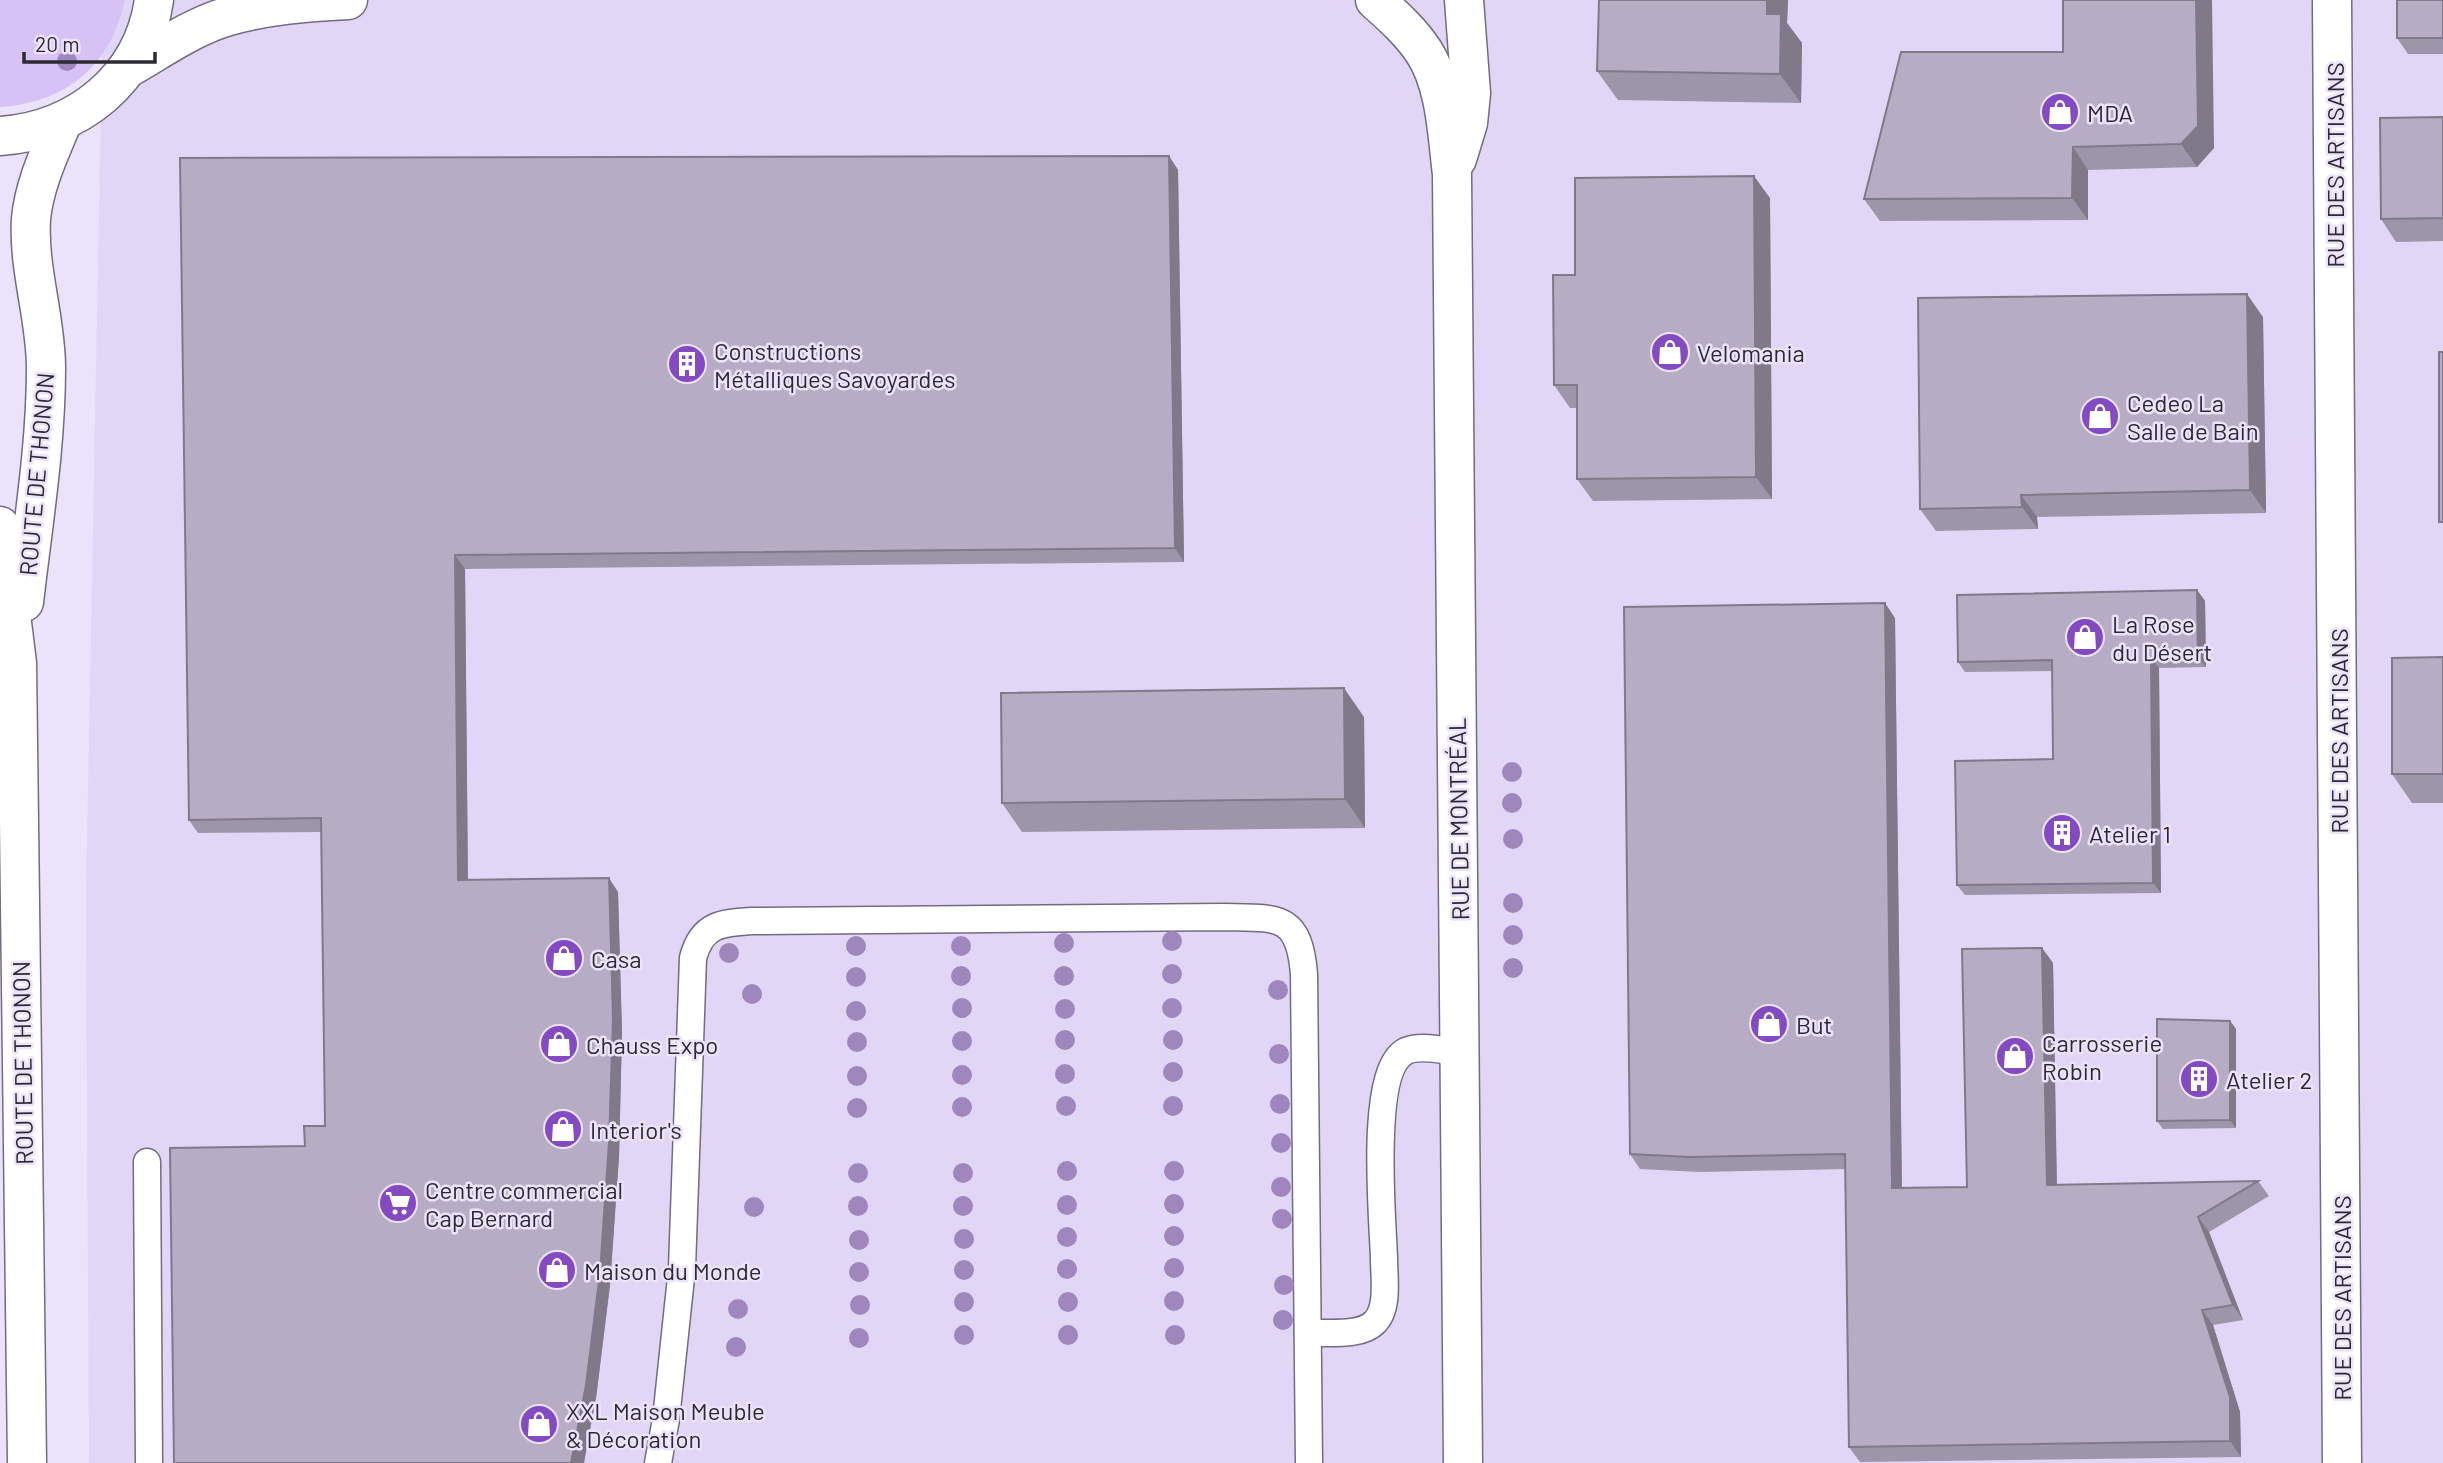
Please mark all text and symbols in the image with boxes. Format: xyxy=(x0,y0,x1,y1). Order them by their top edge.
scale bar xyxy=(24,21,156,65)
text: 20 m xyxy=(35,31,80,56)
street label: RUE DES ARTISANS xyxy=(2320,62,2349,268)
shop icon: MDA xyxy=(2039,91,2081,133)
place label: MDA xyxy=(2087,98,2133,127)
shop icon: Velomania xyxy=(1649,331,1691,373)
place label: Constructions Métalliques Savoyardes xyxy=(714,336,956,393)
place label: Velomania xyxy=(1697,338,1805,367)
building icon: Constructions Métalliques Savoyardes xyxy=(666,343,708,385)
street label: ROUTE DE THONON xyxy=(13,371,59,577)
place label: Cedeo La Salle de Bain xyxy=(2127,388,2259,445)
shop icon: Cedeo La Salle de Bain xyxy=(2079,395,2121,437)
place label: La Rose du Désert xyxy=(2112,609,2212,666)
shop icon: La Rose du Désert xyxy=(2064,616,2106,658)
street label: RUE DES ARTISANS xyxy=(2324,628,2353,834)
street label: RUE DE MONTRÉAL xyxy=(1442,717,1474,921)
building icon: Atelier 1 xyxy=(2041,812,2083,854)
place label: Atelier 1 xyxy=(2089,819,2171,848)
shop icon: Casa xyxy=(543,937,585,979)
place label: Casa xyxy=(591,944,641,973)
street label: ROUTE DE THONON xyxy=(6,961,38,1165)
shop icon: But xyxy=(1748,1003,1790,1045)
place label: But xyxy=(1796,1010,1832,1039)
shop icon: Chauss Expo xyxy=(538,1023,580,1065)
place label: Carrosserie Robin xyxy=(2042,1028,2162,1085)
place label: Chauss Expo xyxy=(586,1030,718,1059)
shop icon: Carrosserie Robin xyxy=(1994,1035,2036,1077)
building icon: Atelier 2 xyxy=(2178,1058,2220,1100)
place label: Atelier 2 xyxy=(2226,1065,2312,1094)
shop icon: Interior's xyxy=(542,1108,584,1150)
place label: Interior's xyxy=(590,1115,682,1144)
place label: Centre commercial Cap Bernard xyxy=(425,1175,623,1232)
supermarket icon: Centre commercial Cap Bernard xyxy=(377,1182,419,1224)
street label: RUE DES ARTISANS xyxy=(2327,1195,2356,1401)
shop icon: Maison du Monde xyxy=(536,1249,578,1291)
place label: Maison du Monde xyxy=(584,1256,762,1285)
place label: XXL Maison Meuble & Décoration xyxy=(566,1396,765,1453)
shop icon: XXL Maison Meuble & Décoration xyxy=(518,1403,560,1445)

